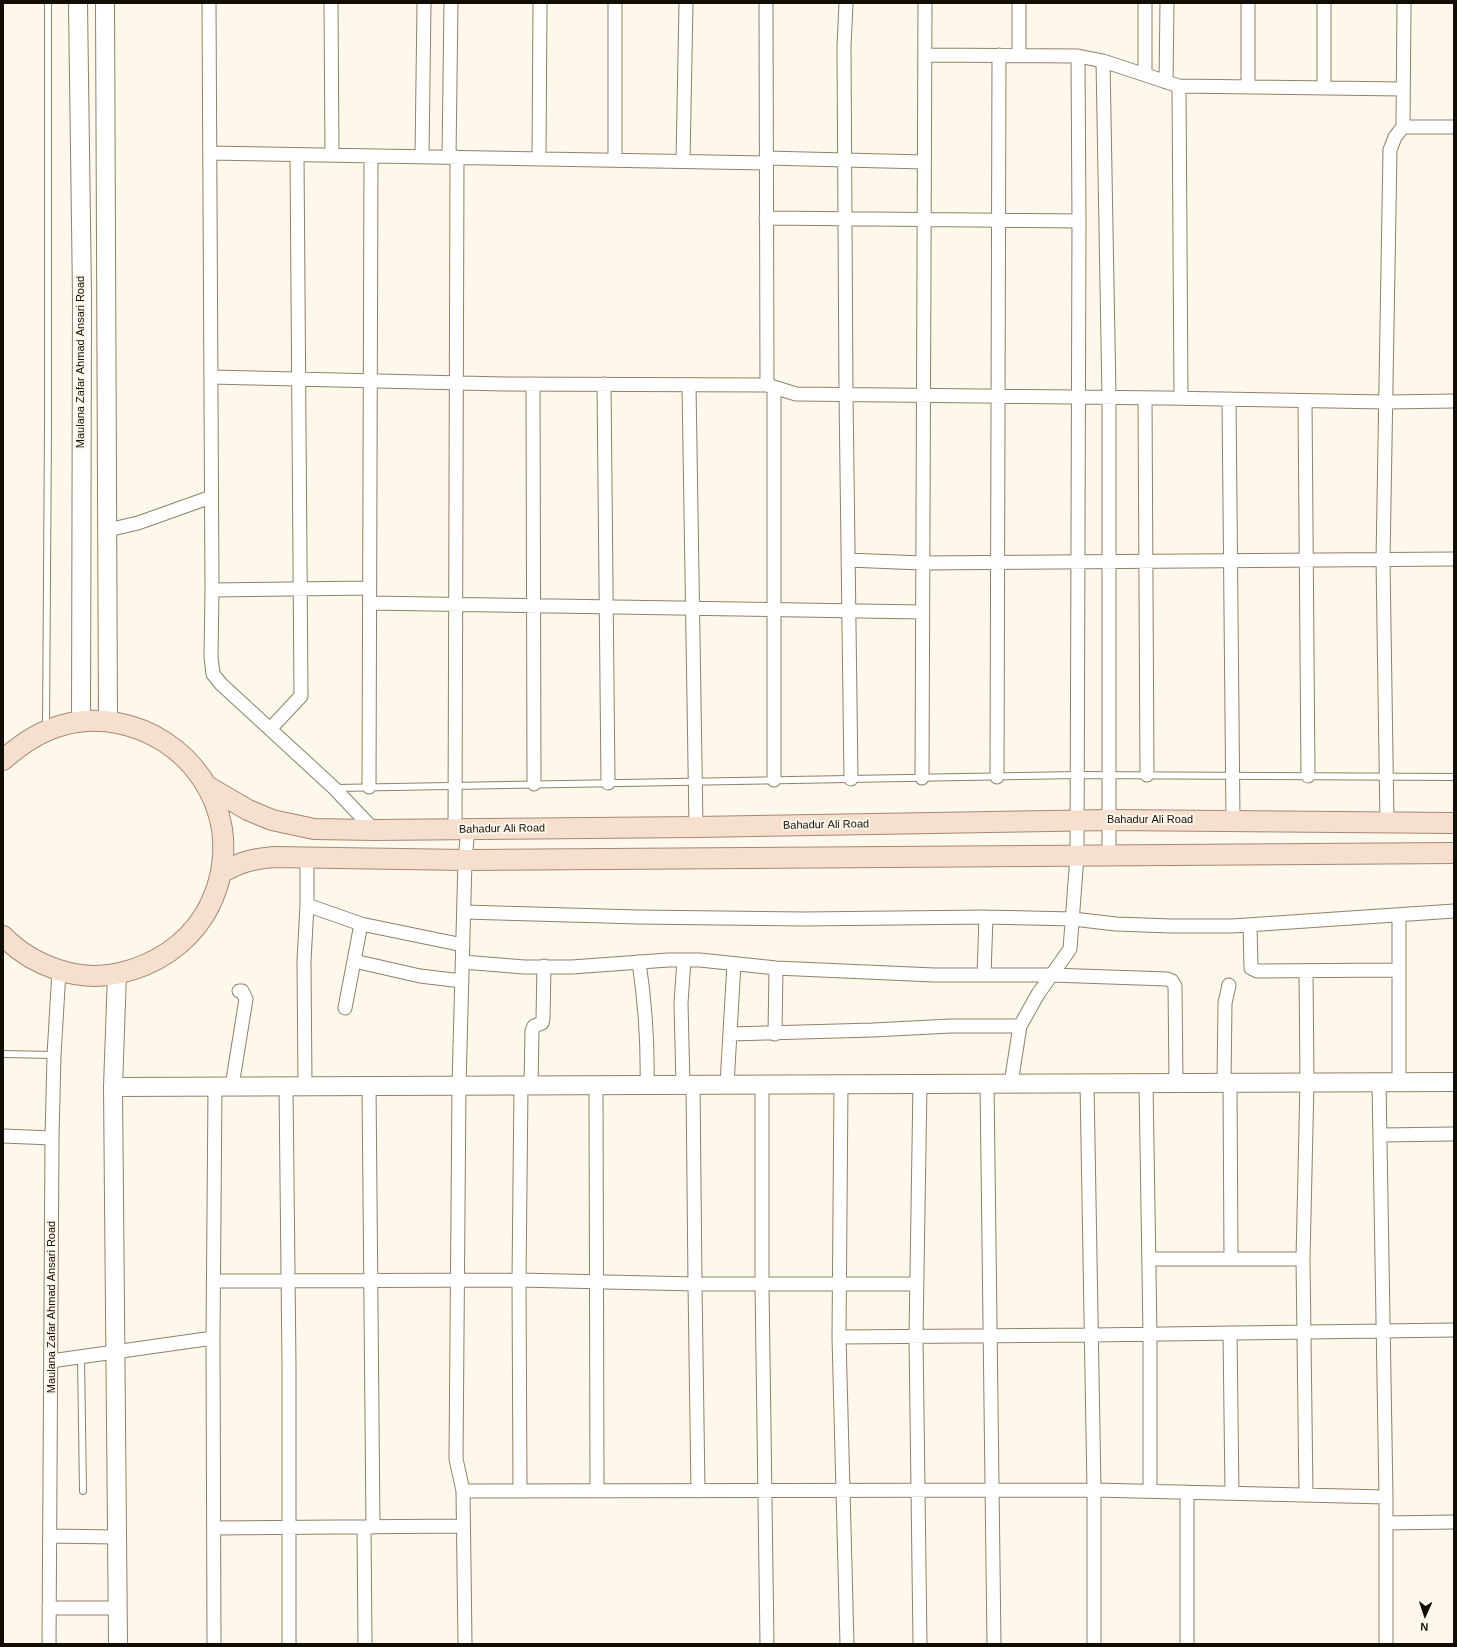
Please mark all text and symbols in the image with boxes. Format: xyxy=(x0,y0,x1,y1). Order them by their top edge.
street label: Maulana Zafar Ahmad Ansari Road xyxy=(74,276,88,448)
street label: Bahadur Ali Road xyxy=(1107,813,1193,827)
street label: Bahadur Ali Road xyxy=(783,818,869,832)
street label: Bahadur Ali Road xyxy=(459,822,545,836)
street label: Maulana Zafar Ahmad Ansari Road xyxy=(45,1221,59,1393)
north arrow xyxy=(1405,1595,1445,1635)
text: N xyxy=(1420,1621,1429,1633)

